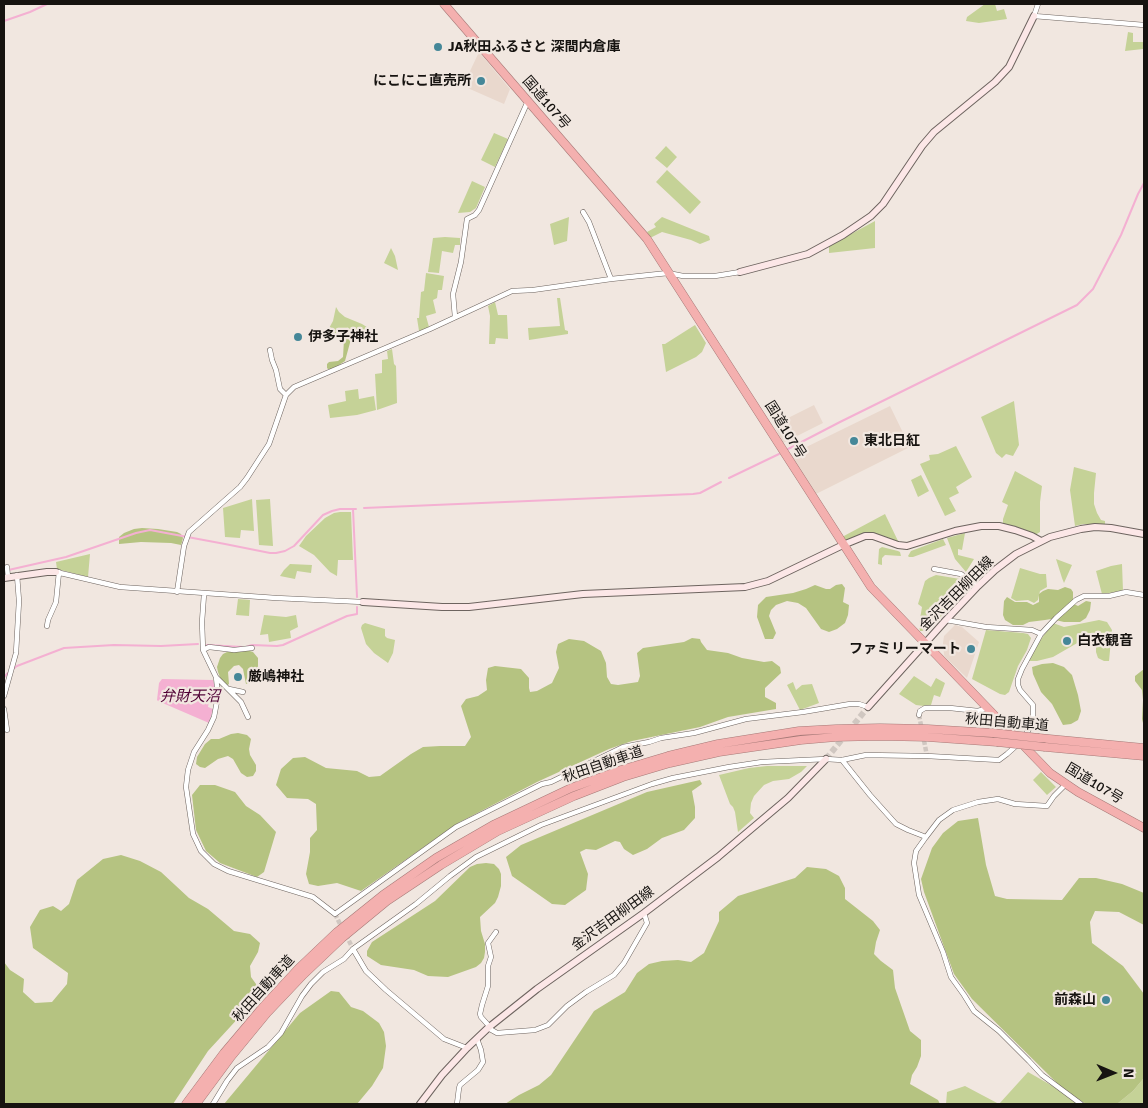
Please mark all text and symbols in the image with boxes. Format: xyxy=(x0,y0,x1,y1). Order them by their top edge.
place label: JA秋田ふるさと 深間内倉庫 xyxy=(448,39,620,55)
marker: JA秋田ふるさと 深間内倉庫 xyxy=(432,41,444,53)
place label: にこにこ直売所 xyxy=(373,73,471,89)
street label: 国道107号 xyxy=(518,73,574,133)
marker: にこにこ直売所 xyxy=(475,75,487,87)
place label: 伊多子神社 xyxy=(308,329,378,345)
marker: 伊多子神社 xyxy=(292,331,304,343)
street label: 国道107号 xyxy=(761,398,809,462)
place label: 東北日紅 xyxy=(864,433,920,449)
marker: 東北日紅 xyxy=(848,435,860,447)
street label: 金沢吉田柳田線 xyxy=(916,553,998,635)
place label: 白衣観音 xyxy=(1077,633,1133,649)
marker: 白衣観音 xyxy=(1061,635,1073,647)
place label: ファミリーマート xyxy=(849,641,961,657)
marker: ファミリーマート xyxy=(965,643,977,655)
place label: 厳嶋神社 xyxy=(248,669,304,685)
marker: 厳嶋神社 xyxy=(232,671,244,683)
water label: 弁財天沼 xyxy=(160,688,220,706)
street label: 秋田自動車道 xyxy=(964,711,1050,735)
street label: 秋田自動車道 xyxy=(561,743,645,787)
street label: 国道107号 xyxy=(1062,760,1126,808)
street label: 金沢吉田柳田線 xyxy=(568,883,658,955)
street label: 秋田自動車道 xyxy=(230,952,298,1026)
place label: 前森山 xyxy=(1054,992,1096,1008)
marker: 前森山 xyxy=(1100,994,1112,1006)
north arrow xyxy=(1088,1048,1138,1098)
text: N xyxy=(1120,1068,1137,1078)

